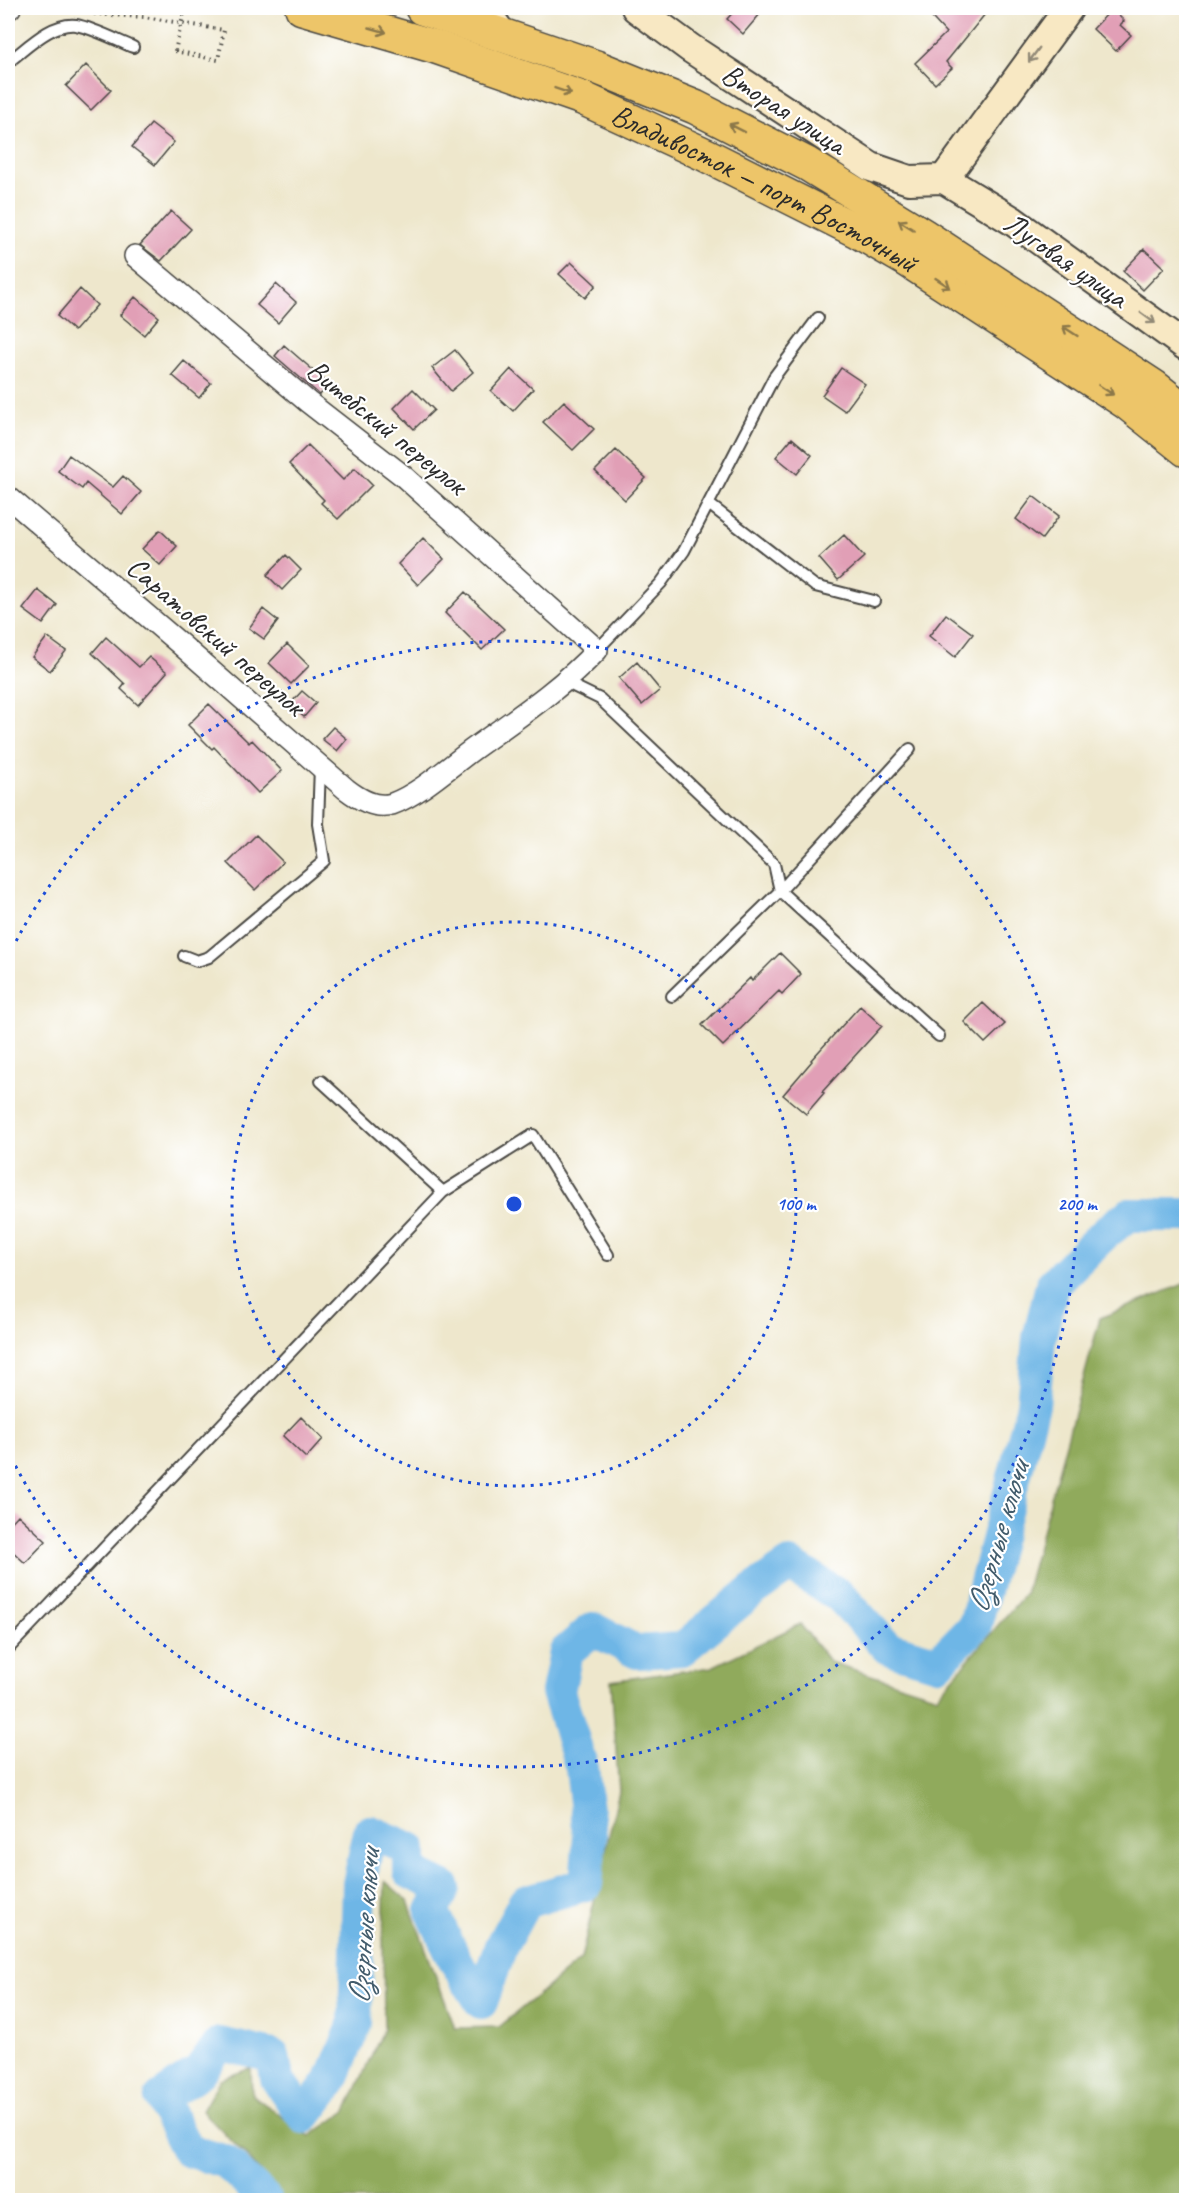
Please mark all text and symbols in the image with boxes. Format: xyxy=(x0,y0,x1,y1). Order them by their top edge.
one-way arrow xyxy=(368,25,387,36)
one-way arrow xyxy=(1028,46,1041,62)
street label: Вторая улица xyxy=(715,55,856,165)
one-way arrow xyxy=(553,87,572,98)
street label: Владивосток — порт Восточный xyxy=(606,95,927,282)
one-way arrow xyxy=(729,122,746,134)
street label: Луговая улица xyxy=(997,204,1137,318)
one-way arrow xyxy=(898,218,915,230)
one-way arrow xyxy=(934,278,951,290)
one-way arrow xyxy=(1140,312,1156,324)
one-way arrow xyxy=(1062,325,1078,337)
street label: Витебский переулок xyxy=(299,351,477,505)
one-way arrow xyxy=(1098,383,1115,396)
street label: Саратовский переулок xyxy=(119,548,315,726)
text: 100 m xyxy=(777,1193,817,1215)
text: 200 m xyxy=(1058,1193,1098,1215)
centre of rings xyxy=(504,1194,524,1214)
water label: Озерные ключи xyxy=(956,1452,1040,1617)
water label: Озерные ключи xyxy=(338,1843,390,2006)

